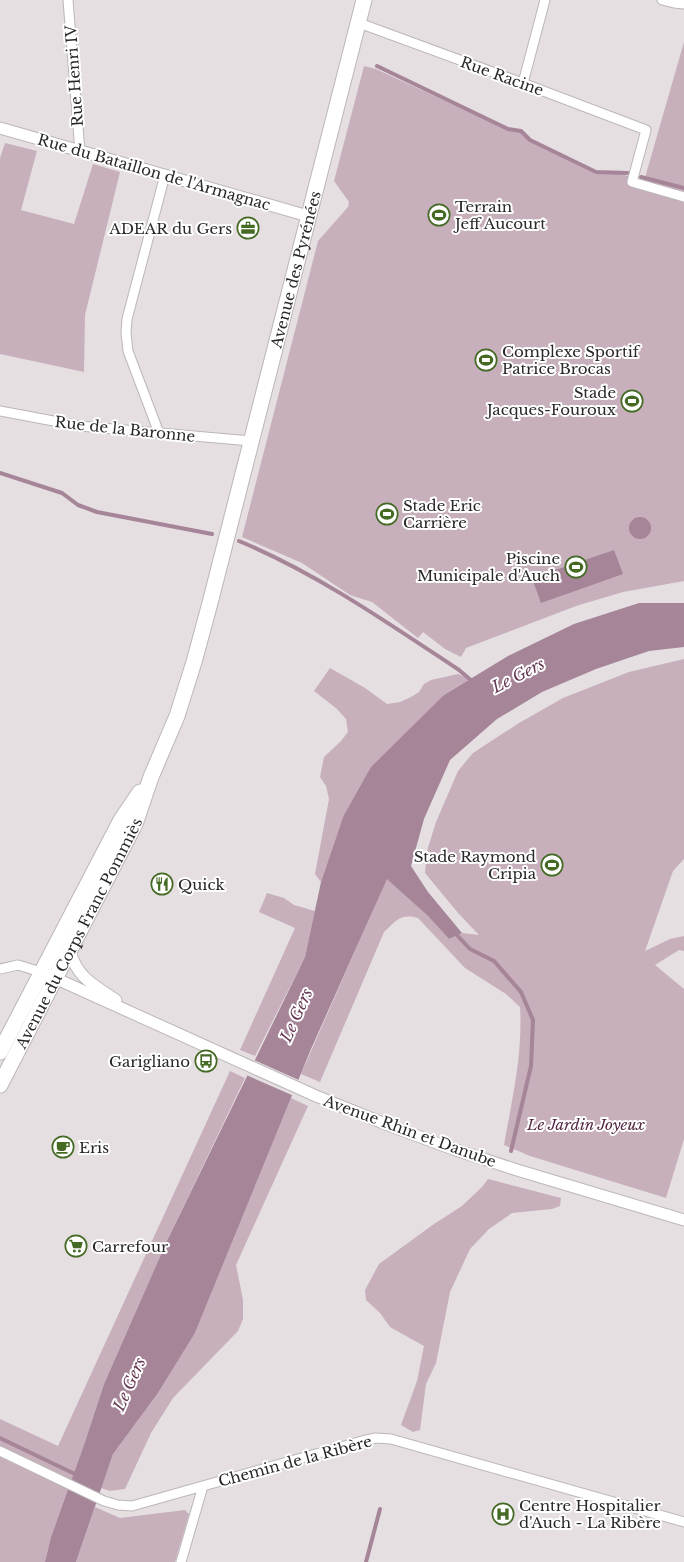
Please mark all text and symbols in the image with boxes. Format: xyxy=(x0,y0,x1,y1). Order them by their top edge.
street label: Rue Henri IV xyxy=(61,24,87,127)
street label: Rue Racine xyxy=(458,52,546,100)
street label: Rue du Bataillon de l'Armagnac xyxy=(35,130,273,214)
street label: Avenue des Pyrénées xyxy=(266,189,324,351)
place label: Terrain Jeff Aucourt xyxy=(453,197,546,233)
sports icon: Terrain Jeff Aucourt xyxy=(427,203,451,227)
office icon: ADEAR du Gers xyxy=(236,216,260,240)
place label: ADEAR du Gers xyxy=(108,219,232,238)
place label: Complexe Sportif Patrice Brocas xyxy=(502,342,641,378)
sports icon: Complexe Sportif Patrice Brocas xyxy=(474,348,498,372)
place label: Stade Jacques-Fouroux xyxy=(485,383,616,419)
sports icon: Stade Jacques-Fouroux xyxy=(620,389,644,413)
street label: Rue de la Baronne xyxy=(54,412,196,446)
place label: Stade Eric Carrière xyxy=(403,496,481,532)
sports icon: Stade Eric Carrière xyxy=(375,502,399,526)
place label: Piscine Municipale d'Auch xyxy=(417,549,560,585)
sports icon: Piscine Municipale d'Auch xyxy=(564,555,588,579)
water label: Le Gers xyxy=(487,653,548,697)
street label: Avenue du Corps Franc Pommiès xyxy=(11,815,146,1052)
place label: Stade Raymond Cripia xyxy=(414,847,537,883)
sports icon: Stade Raymond Cripia xyxy=(540,853,564,877)
restaurant icon: Quick xyxy=(150,872,174,896)
place label: Quick xyxy=(178,875,225,894)
water label: Le Gers xyxy=(275,985,317,1046)
bus stop icon: Garigliano xyxy=(194,1049,218,1073)
place label: Garigliano xyxy=(109,1052,190,1071)
street label: Avenue Rhin et Danube xyxy=(320,1091,499,1171)
park label: Le Jardin Joyeux xyxy=(526,1115,645,1134)
cafe icon: Eris xyxy=(51,1135,75,1159)
place label: Eris xyxy=(79,1138,109,1157)
supermarket icon: Carrefour xyxy=(64,1234,88,1258)
place label: Carrefour xyxy=(92,1237,169,1256)
water label: Le Gers xyxy=(108,1354,150,1415)
street label: Chemin de la Ribère xyxy=(216,1431,374,1491)
place label: Centre Hospitalier d'Auch - La Ribère xyxy=(519,1496,661,1532)
hospital icon: Centre Hospitalier d'Auch - La Ribère xyxy=(491,1502,515,1526)

